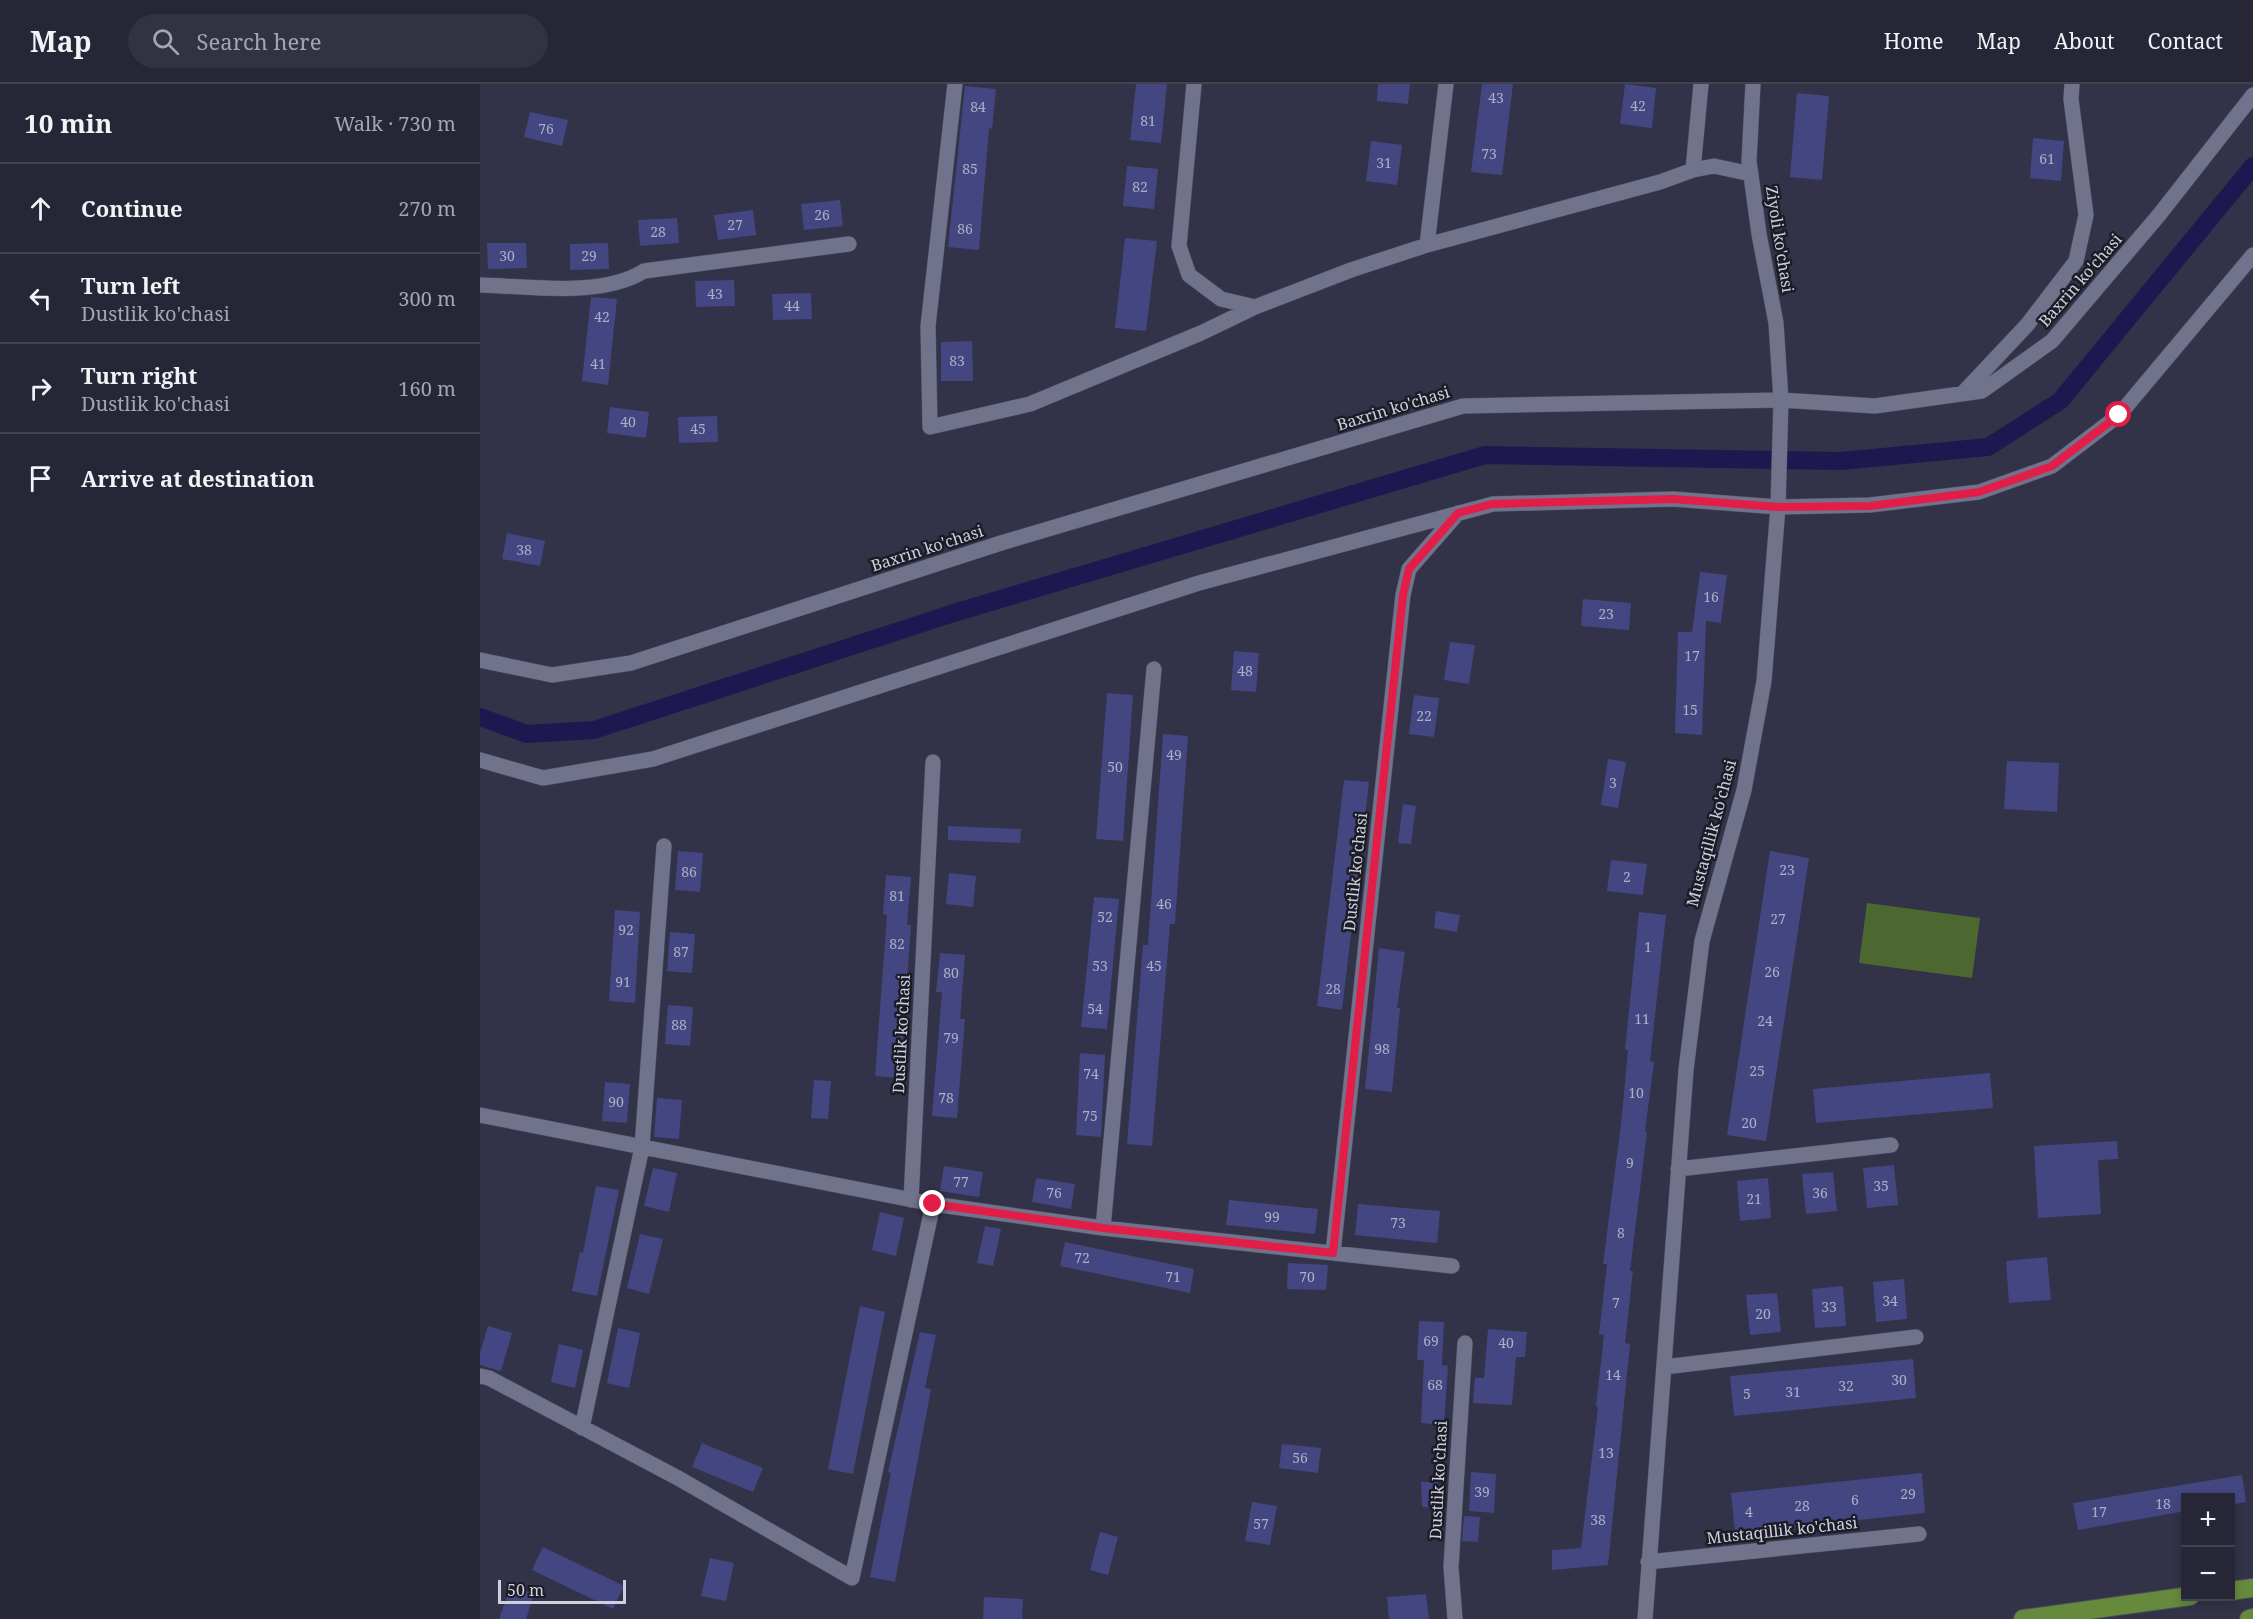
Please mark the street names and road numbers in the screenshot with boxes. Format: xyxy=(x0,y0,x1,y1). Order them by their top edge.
street label: Ziyoli ko'chasi xyxy=(1761,184,1799,294)
street label: Baxrin ko'chasi xyxy=(2033,229,2127,331)
street label: Baxrin ko'chasi xyxy=(1334,380,1452,436)
street label: Baxrin ko'chasi xyxy=(868,520,986,576)
street label: Mustaqillik ko'chasi xyxy=(1681,757,1741,909)
street label: Dustlik ko'chasi xyxy=(1338,812,1372,932)
street label: Dustlik ko'chasi xyxy=(887,974,915,1094)
street label: Dustlik ko'chasi xyxy=(1424,1420,1452,1540)
street label: Mustaqillik ko'chasi xyxy=(1706,1511,1858,1549)

